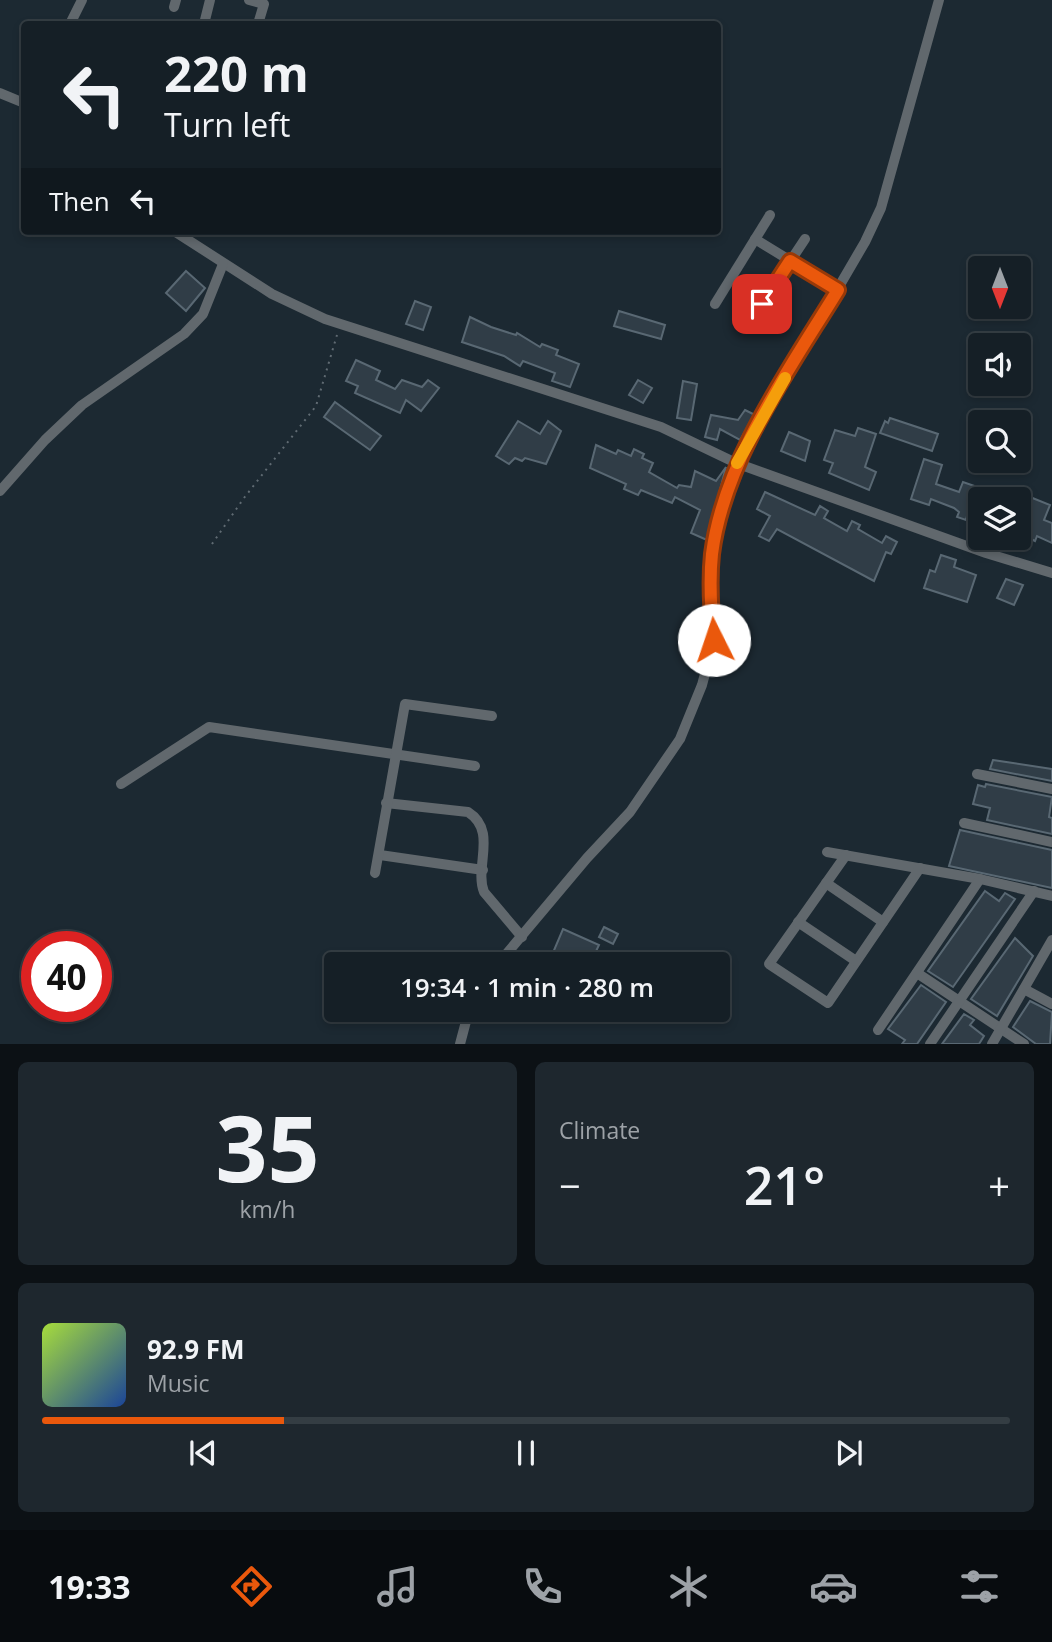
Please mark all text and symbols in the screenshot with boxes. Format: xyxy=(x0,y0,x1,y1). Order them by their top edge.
text: 220 m xyxy=(164,40,309,106)
icon: left xyxy=(49,49,140,140)
text: Turn left xyxy=(164,103,290,146)
icon: left xyxy=(124,182,162,220)
text: Then xyxy=(49,183,110,219)
north arrow xyxy=(968,256,1031,318)
map controls xyxy=(968,256,1031,550)
pin xyxy=(732,274,792,334)
icon: arrive xyxy=(743,285,781,323)
button: sound xyxy=(968,333,1031,396)
button: search xyxy=(968,410,1031,473)
button: layers xyxy=(968,487,1031,550)
position arrow xyxy=(677,603,751,677)
speed limit sign: 40 xyxy=(21,931,112,1022)
text: 19:34 · 1 min · 280 m xyxy=(400,969,654,1005)
text: 35 xyxy=(215,1085,320,1209)
text: Climate xyxy=(559,1114,640,1146)
text: 21° xyxy=(744,1149,825,1220)
text: − xyxy=(559,1159,581,1211)
text: + xyxy=(988,1159,1010,1211)
text: km/h xyxy=(240,1193,295,1225)
text: 92.9 FM xyxy=(147,1331,245,1367)
text: Music xyxy=(147,1367,210,1399)
icon: previous xyxy=(184,1434,222,1472)
icon: pause xyxy=(507,1434,545,1472)
icon: next xyxy=(830,1434,868,1472)
icon: directions xyxy=(227,1562,276,1611)
icon: music xyxy=(373,1562,422,1611)
icon: phone xyxy=(518,1562,567,1611)
icon: climate xyxy=(664,1562,713,1611)
icon: car xyxy=(809,1562,858,1611)
icon: filters xyxy=(955,1562,1004,1611)
text: 19:33 xyxy=(48,1565,131,1608)

